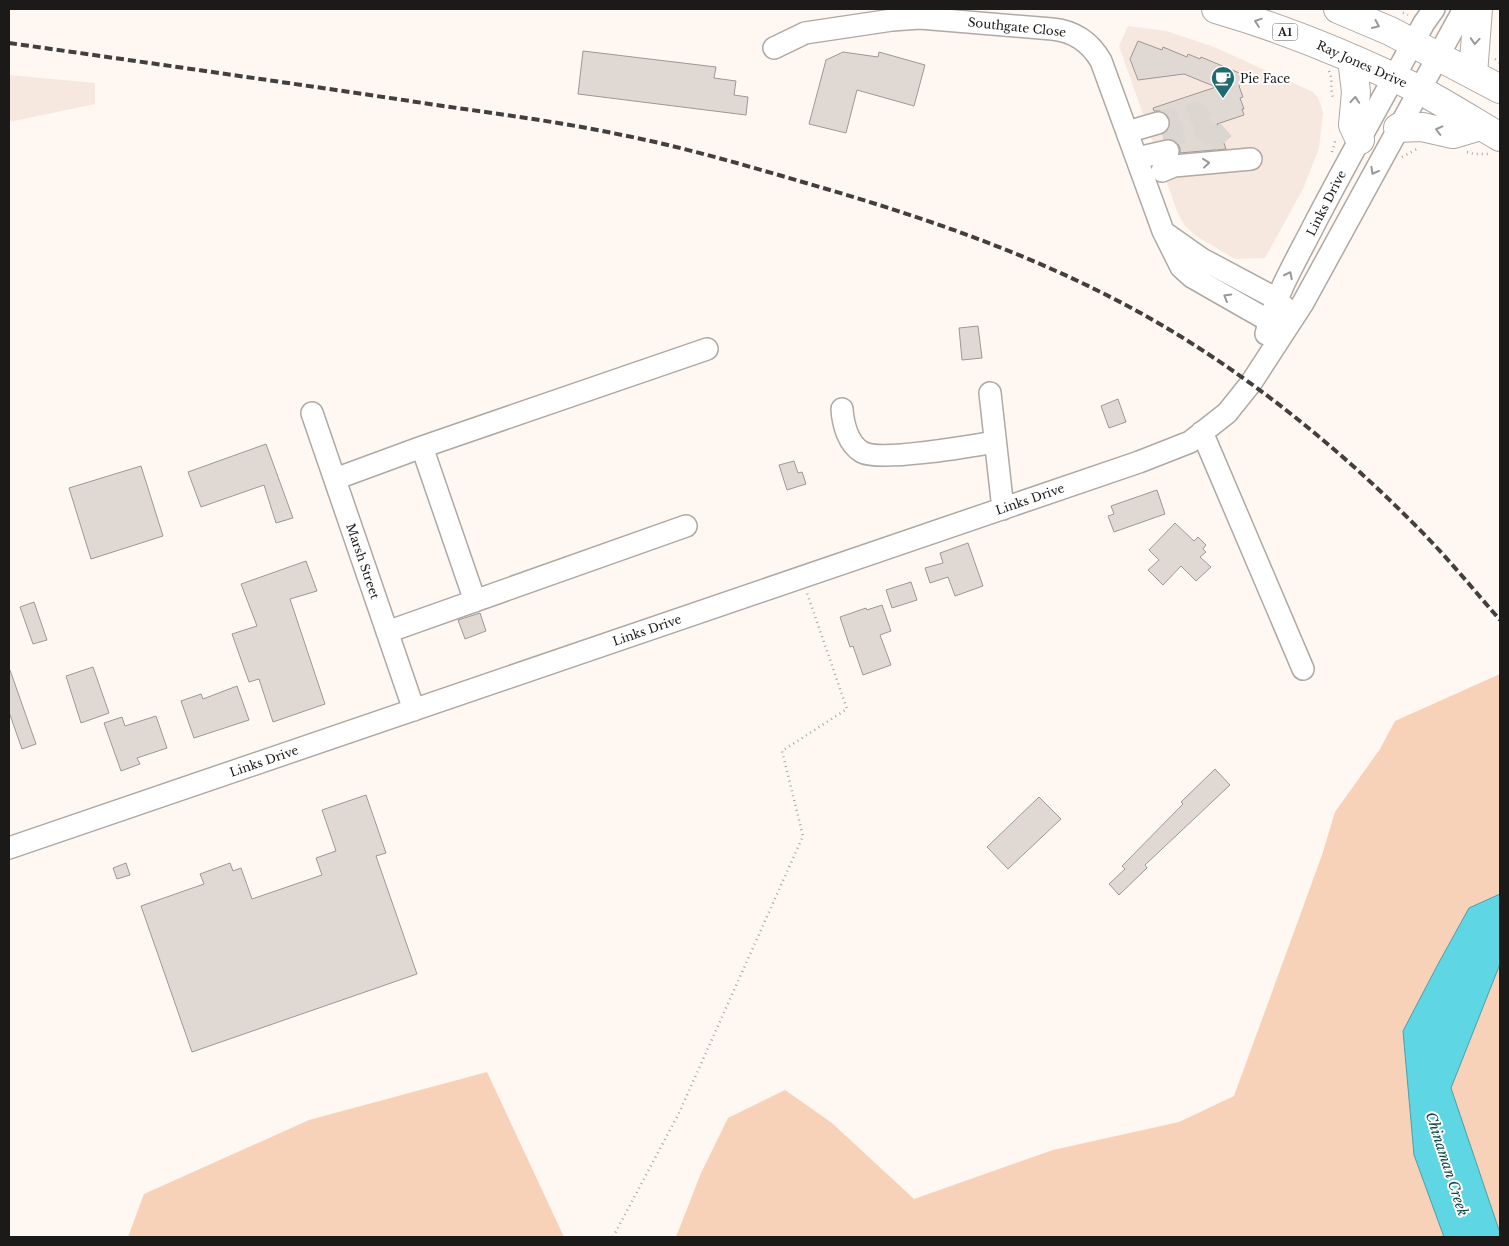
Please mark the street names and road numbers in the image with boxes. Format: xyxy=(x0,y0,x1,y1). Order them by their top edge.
street label: Southgate Close xyxy=(967,14,1067,40)
road number: A1 xyxy=(1272,24,1298,41)
street label: Ray Jones Drive xyxy=(1315,37,1410,91)
street label: Links Drive xyxy=(1303,168,1349,238)
street label: Links Drive xyxy=(994,480,1066,518)
street label: Marsh Street xyxy=(343,521,383,601)
street label: Links Drive xyxy=(611,611,683,649)
street label: Links Drive xyxy=(228,742,300,780)

